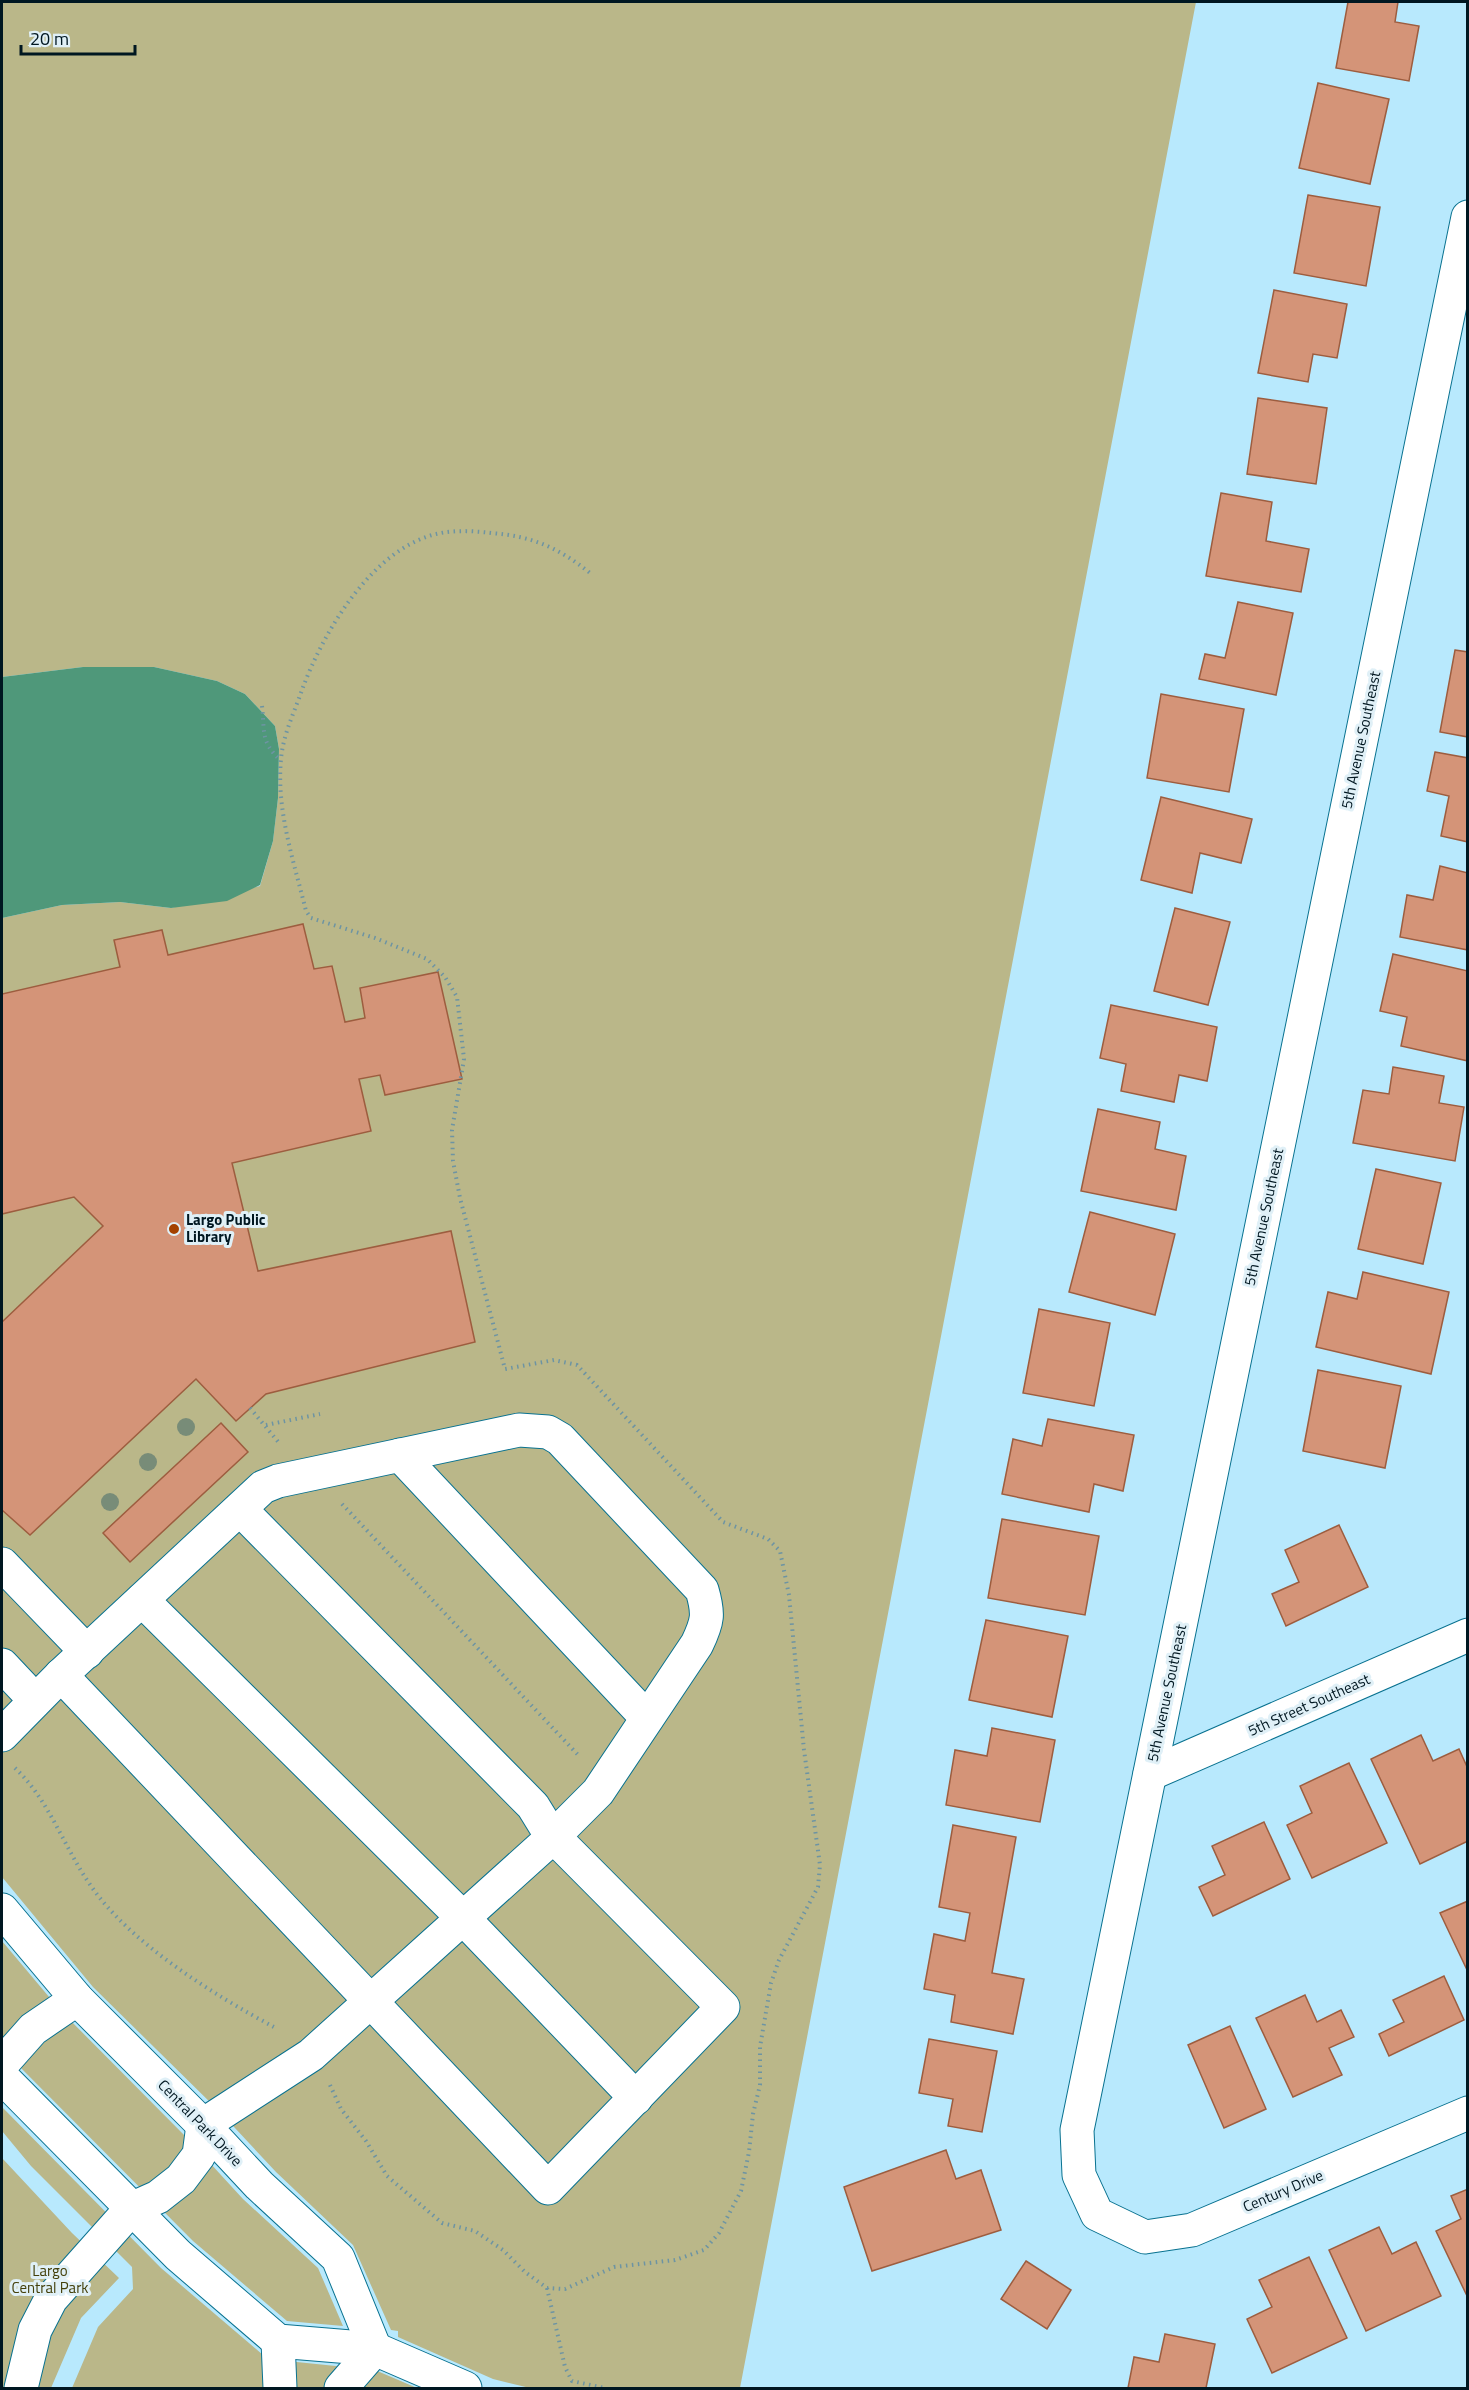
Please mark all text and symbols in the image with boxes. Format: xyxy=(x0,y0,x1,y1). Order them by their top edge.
scale bar xyxy=(21,18,135,56)
text: 20 m xyxy=(30,25,69,52)
street label: 5th Avenue Southeast xyxy=(1335,668,1386,811)
street label: 5th Avenue Southeast xyxy=(1238,1145,1289,1288)
place label: Largo Public Library xyxy=(186,1208,266,1248)
marker: Largo Public Library xyxy=(167,1222,181,1236)
street label: 5th Avenue Southeast xyxy=(1141,1621,1192,1764)
street label: 5th Street Southeast xyxy=(1244,1667,1374,1742)
street label: Central Park Drive xyxy=(153,2074,248,2171)
street label: Century Drive xyxy=(1239,2163,1327,2218)
park label: Largo Central Park xyxy=(11,2259,89,2299)

